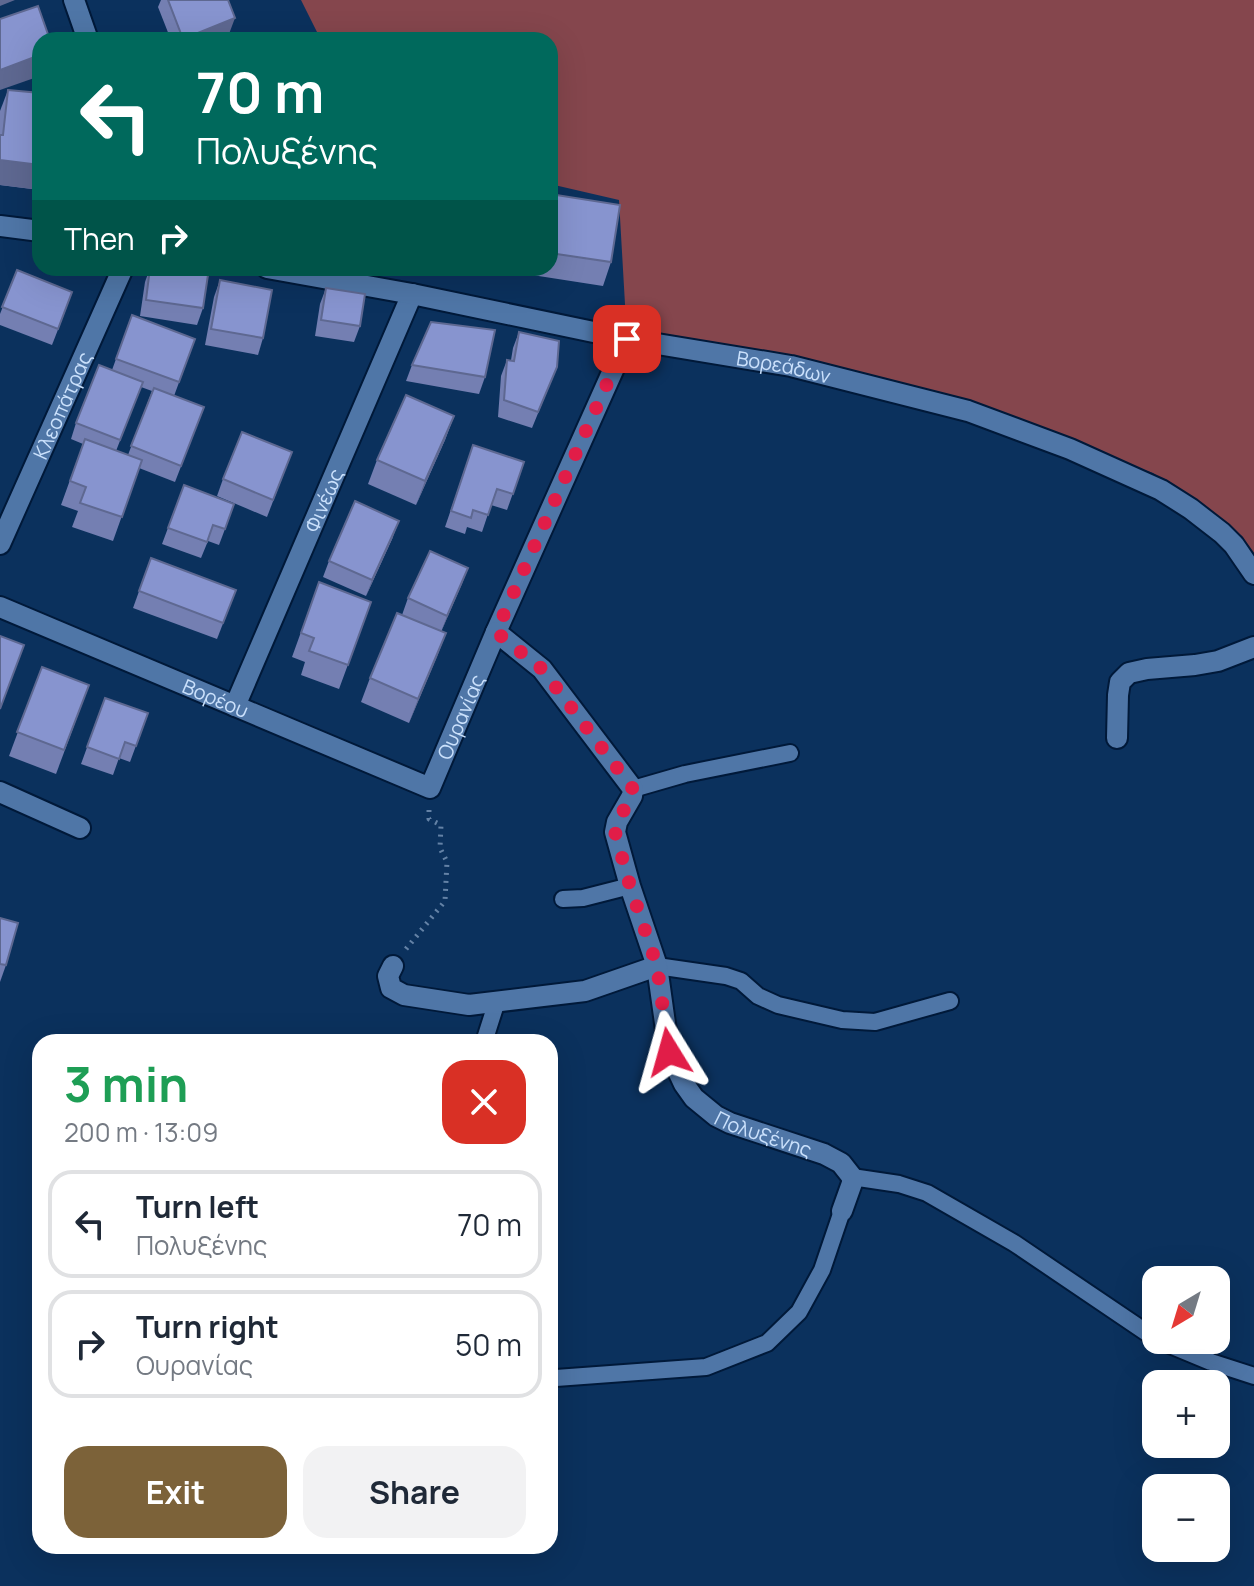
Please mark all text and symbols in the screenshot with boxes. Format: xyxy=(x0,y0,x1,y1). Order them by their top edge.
text: 70 m xyxy=(196,53,324,130)
icon: left xyxy=(64,64,168,168)
text: Πολυξένης xyxy=(196,126,378,175)
icon: right xyxy=(151,216,195,260)
text: Then xyxy=(64,218,135,259)
pin xyxy=(593,305,661,373)
icon: arrive xyxy=(605,317,649,361)
street label: Βορεάδων xyxy=(735,344,834,389)
street label: Κλεοπάτρας xyxy=(26,347,98,463)
street label: Φινέως xyxy=(298,464,349,536)
street label: Ουρανίας xyxy=(430,670,490,763)
street label: Βορέου xyxy=(179,672,253,724)
position arrow xyxy=(627,1010,711,1094)
text: 3 min xyxy=(64,1051,188,1116)
button: close xyxy=(442,1060,526,1144)
street label: Πολυξένης xyxy=(710,1104,816,1163)
text: 200 m · 13:09 xyxy=(64,1114,218,1150)
text: Turn left xyxy=(136,1186,259,1227)
icon: left xyxy=(68,1202,112,1246)
text: 70 m xyxy=(457,1204,522,1245)
text: Πολυξένης xyxy=(136,1227,267,1263)
north arrow xyxy=(1142,1266,1230,1354)
map controls xyxy=(1142,1266,1230,1562)
text: Turn right xyxy=(136,1306,279,1347)
icon: right xyxy=(68,1322,112,1366)
text: 50 m xyxy=(455,1324,522,1365)
text: Ουρανίας xyxy=(136,1347,253,1383)
button: + xyxy=(1142,1370,1230,1458)
button: Exit xyxy=(64,1446,287,1538)
button: Share xyxy=(303,1446,526,1538)
button: − xyxy=(1142,1474,1230,1562)

